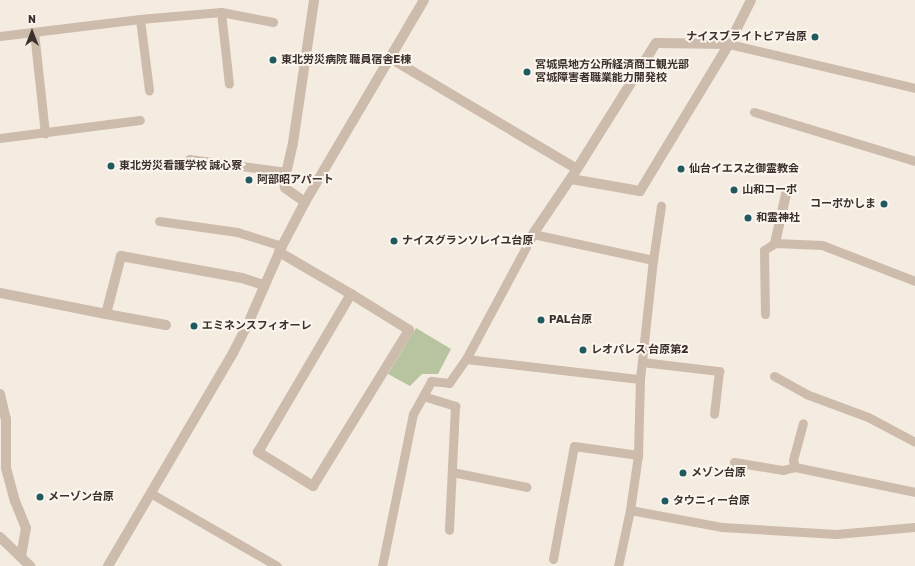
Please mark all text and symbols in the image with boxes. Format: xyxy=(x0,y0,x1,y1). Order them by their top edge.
north arrow xyxy=(12,12,52,52)
text: N xyxy=(28,13,36,26)
place label: ナイスブライトピア台原 xyxy=(686,30,807,44)
marker: ナイスブライトピア台原 xyxy=(810,32,820,42)
place label: 東北労災病院 職員宿舎E棟 xyxy=(281,53,411,67)
marker: 東北労災病院 職員宿舎E棟 xyxy=(268,55,278,65)
place label: 宮城県地方公所経済商工観光部 宮城障害者職業能力開発校 xyxy=(535,59,689,85)
marker: 宮城県地方公所経済商工観光部 宮城障害者職業能力開発校 xyxy=(522,67,532,77)
place label: 東北労災看護学校 誠心寮 xyxy=(119,159,242,173)
marker: 東北労災看護学校 誠心寮 xyxy=(106,161,116,171)
place label: 仙台イエス之御霊教会 xyxy=(689,162,799,176)
marker: 仙台イエス之御霊教会 xyxy=(676,164,686,174)
place label: 阿部昭アパート xyxy=(257,173,334,187)
marker: 阿部昭アパート xyxy=(244,175,254,185)
place label: 山和コーポ xyxy=(742,183,797,197)
marker: 山和コーポ xyxy=(729,185,739,195)
place label: コーポかしま xyxy=(810,197,876,211)
marker: コーポかしま xyxy=(879,199,889,209)
place label: 和霊神社 xyxy=(756,211,800,225)
marker: 和霊神社 xyxy=(743,213,753,223)
place label: ナイスグランソレイユ台原 xyxy=(402,234,534,248)
marker: ナイスグランソレイユ台原 xyxy=(389,236,399,246)
place label: PAL台原 xyxy=(549,313,592,327)
marker: PAL台原 xyxy=(536,315,546,325)
place label: エミネンスフィオーレ xyxy=(202,319,312,333)
marker: エミネンスフィオーレ xyxy=(189,321,199,331)
place label: レオパレス 台原第2 xyxy=(591,343,688,357)
marker: レオパレス 台原第2 xyxy=(578,345,588,355)
place label: メゾン台原 xyxy=(691,466,746,480)
marker: メゾン台原 xyxy=(678,468,688,478)
place label: メーゾン台原 xyxy=(48,490,114,504)
marker: メーゾン台原 xyxy=(35,492,45,502)
place label: タウニィー台原 xyxy=(673,494,750,508)
marker: タウニィー台原 xyxy=(660,496,670,506)

